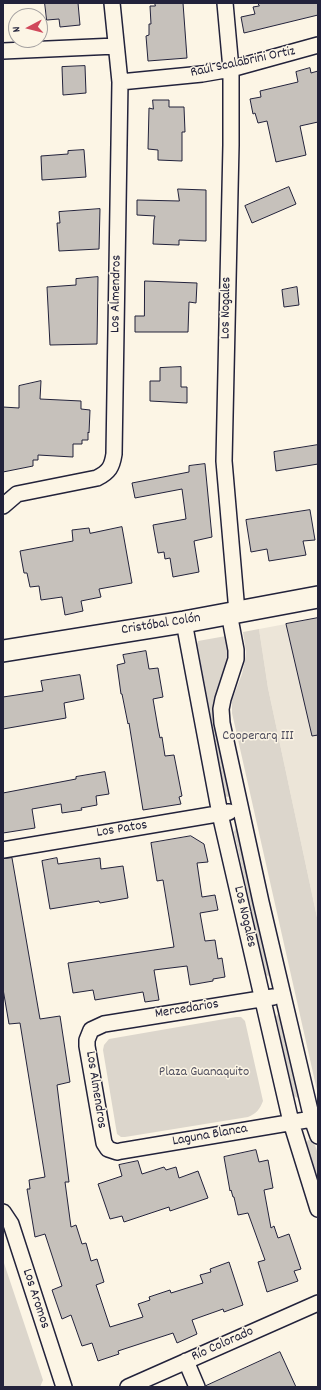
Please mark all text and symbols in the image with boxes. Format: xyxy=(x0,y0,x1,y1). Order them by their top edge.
north arrow xyxy=(8,8,48,48)
text: N xyxy=(9,26,25,33)
street label: Raúl Scalabrini Ortiz xyxy=(189,44,297,82)
street label: Los Almendros xyxy=(108,255,126,333)
street label: Los Nogales xyxy=(218,277,236,339)
street label: Cristóbal Colón xyxy=(120,610,202,640)
park label: Cooperarq III xyxy=(222,729,294,745)
street label: Los Patos xyxy=(95,818,149,842)
street label: Los Nogales xyxy=(229,885,259,949)
street label: Mercedarios xyxy=(154,997,220,1023)
street label: Los Almendros xyxy=(81,1050,109,1130)
park label: Plaza Guanaquito xyxy=(159,1065,249,1081)
street label: Laguna Blanca xyxy=(171,1121,249,1151)
street label: Los Aromos xyxy=(17,1267,53,1331)
street label: Río Colorado xyxy=(189,1324,257,1366)

